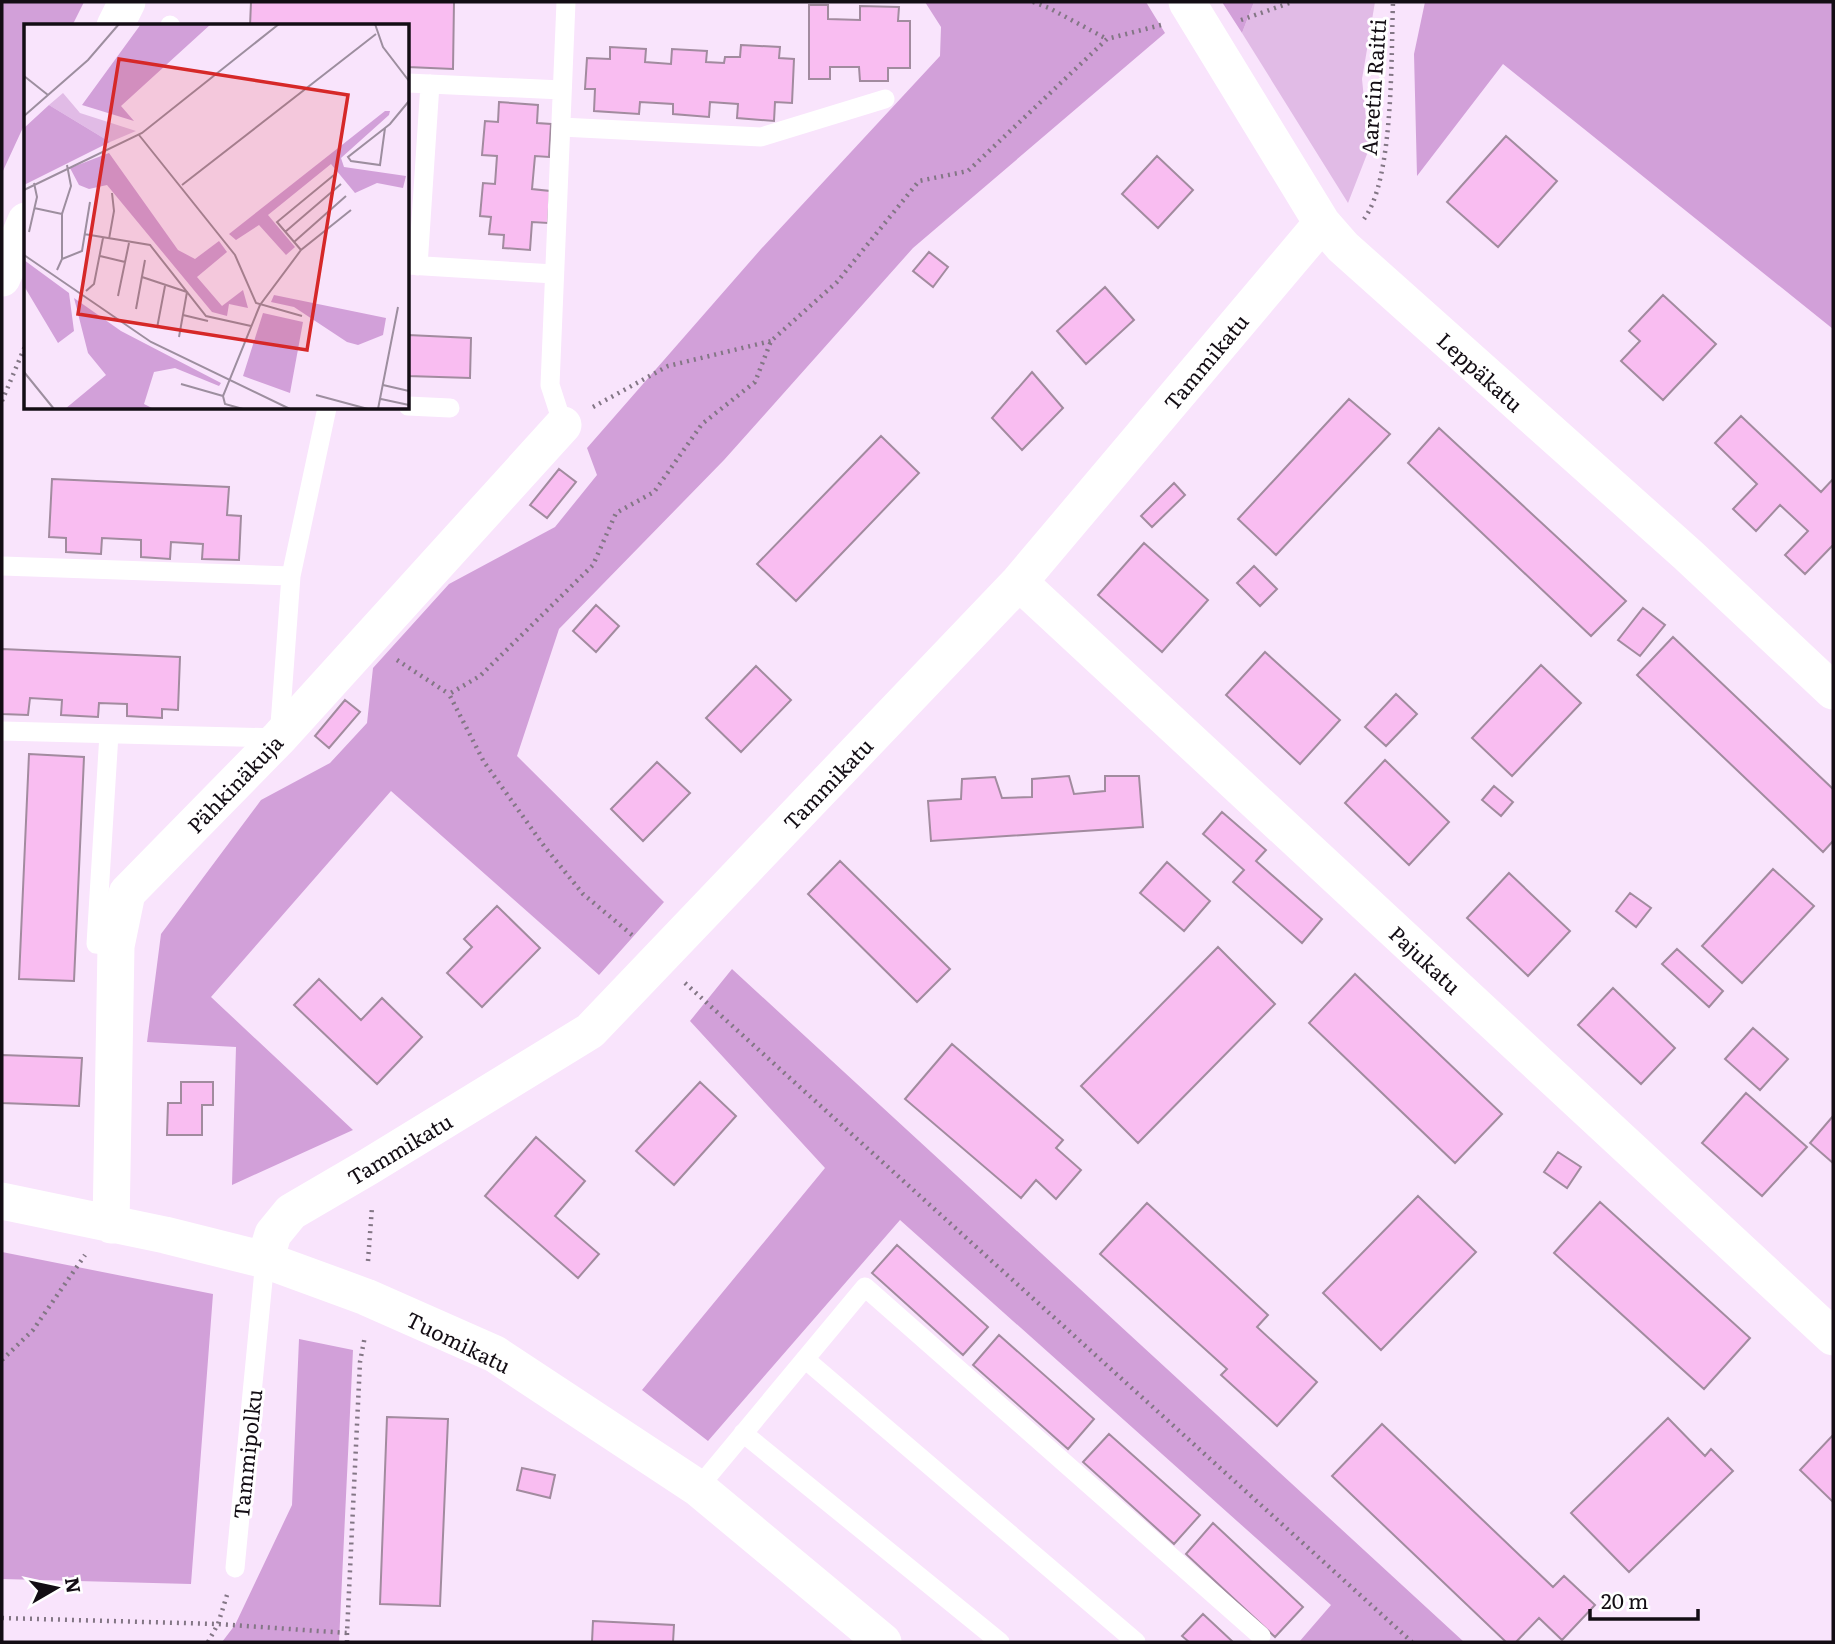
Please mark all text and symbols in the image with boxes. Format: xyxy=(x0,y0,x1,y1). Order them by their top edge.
street label: Aaretin Raitti xyxy=(1352,18,1392,156)
inset map xyxy=(24,24,410,410)
street label: Tammikatu xyxy=(1155,306,1255,416)
street label: Leppäkatu xyxy=(1431,324,1531,418)
street label: Pähkinäkuja xyxy=(179,726,289,839)
street label: Tammikatu xyxy=(775,730,879,836)
street label: Pajukatu xyxy=(1383,918,1469,1000)
street label: Tammikatu xyxy=(341,1104,457,1192)
street label: Tuomikatu xyxy=(401,1302,517,1380)
street label: Tammipolku xyxy=(224,1387,268,1521)
north arrow xyxy=(21,1553,91,1623)
text: N xyxy=(59,1575,89,1595)
scale bar xyxy=(1590,1578,1699,1622)
text: 20 m xyxy=(1601,1584,1648,1615)

